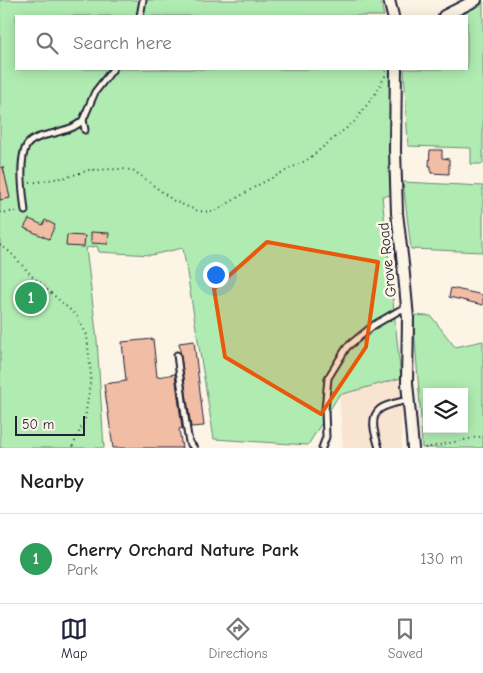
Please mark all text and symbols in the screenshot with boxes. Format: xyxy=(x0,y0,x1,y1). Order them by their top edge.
search box xyxy=(15,15,468,70)
icon: search xyxy=(33,29,61,57)
text: Search here xyxy=(73,32,172,54)
street label: Grove Road xyxy=(374,222,400,298)
your location xyxy=(203,262,229,288)
pin: 1 xyxy=(15,279,47,317)
map controls xyxy=(423,388,468,433)
button: layers xyxy=(423,388,468,433)
scale bar xyxy=(15,413,85,436)
text: 50 m xyxy=(22,416,54,433)
text: Nearby xyxy=(20,469,84,493)
text: Cherry Orchard Nature Park xyxy=(67,539,299,561)
text: 1 xyxy=(33,550,39,568)
text: 130 m xyxy=(420,550,463,568)
text: Park xyxy=(67,561,98,579)
tab: Map xyxy=(60,615,88,662)
tab: Directions xyxy=(208,615,268,662)
tab: Saved xyxy=(388,615,423,662)

